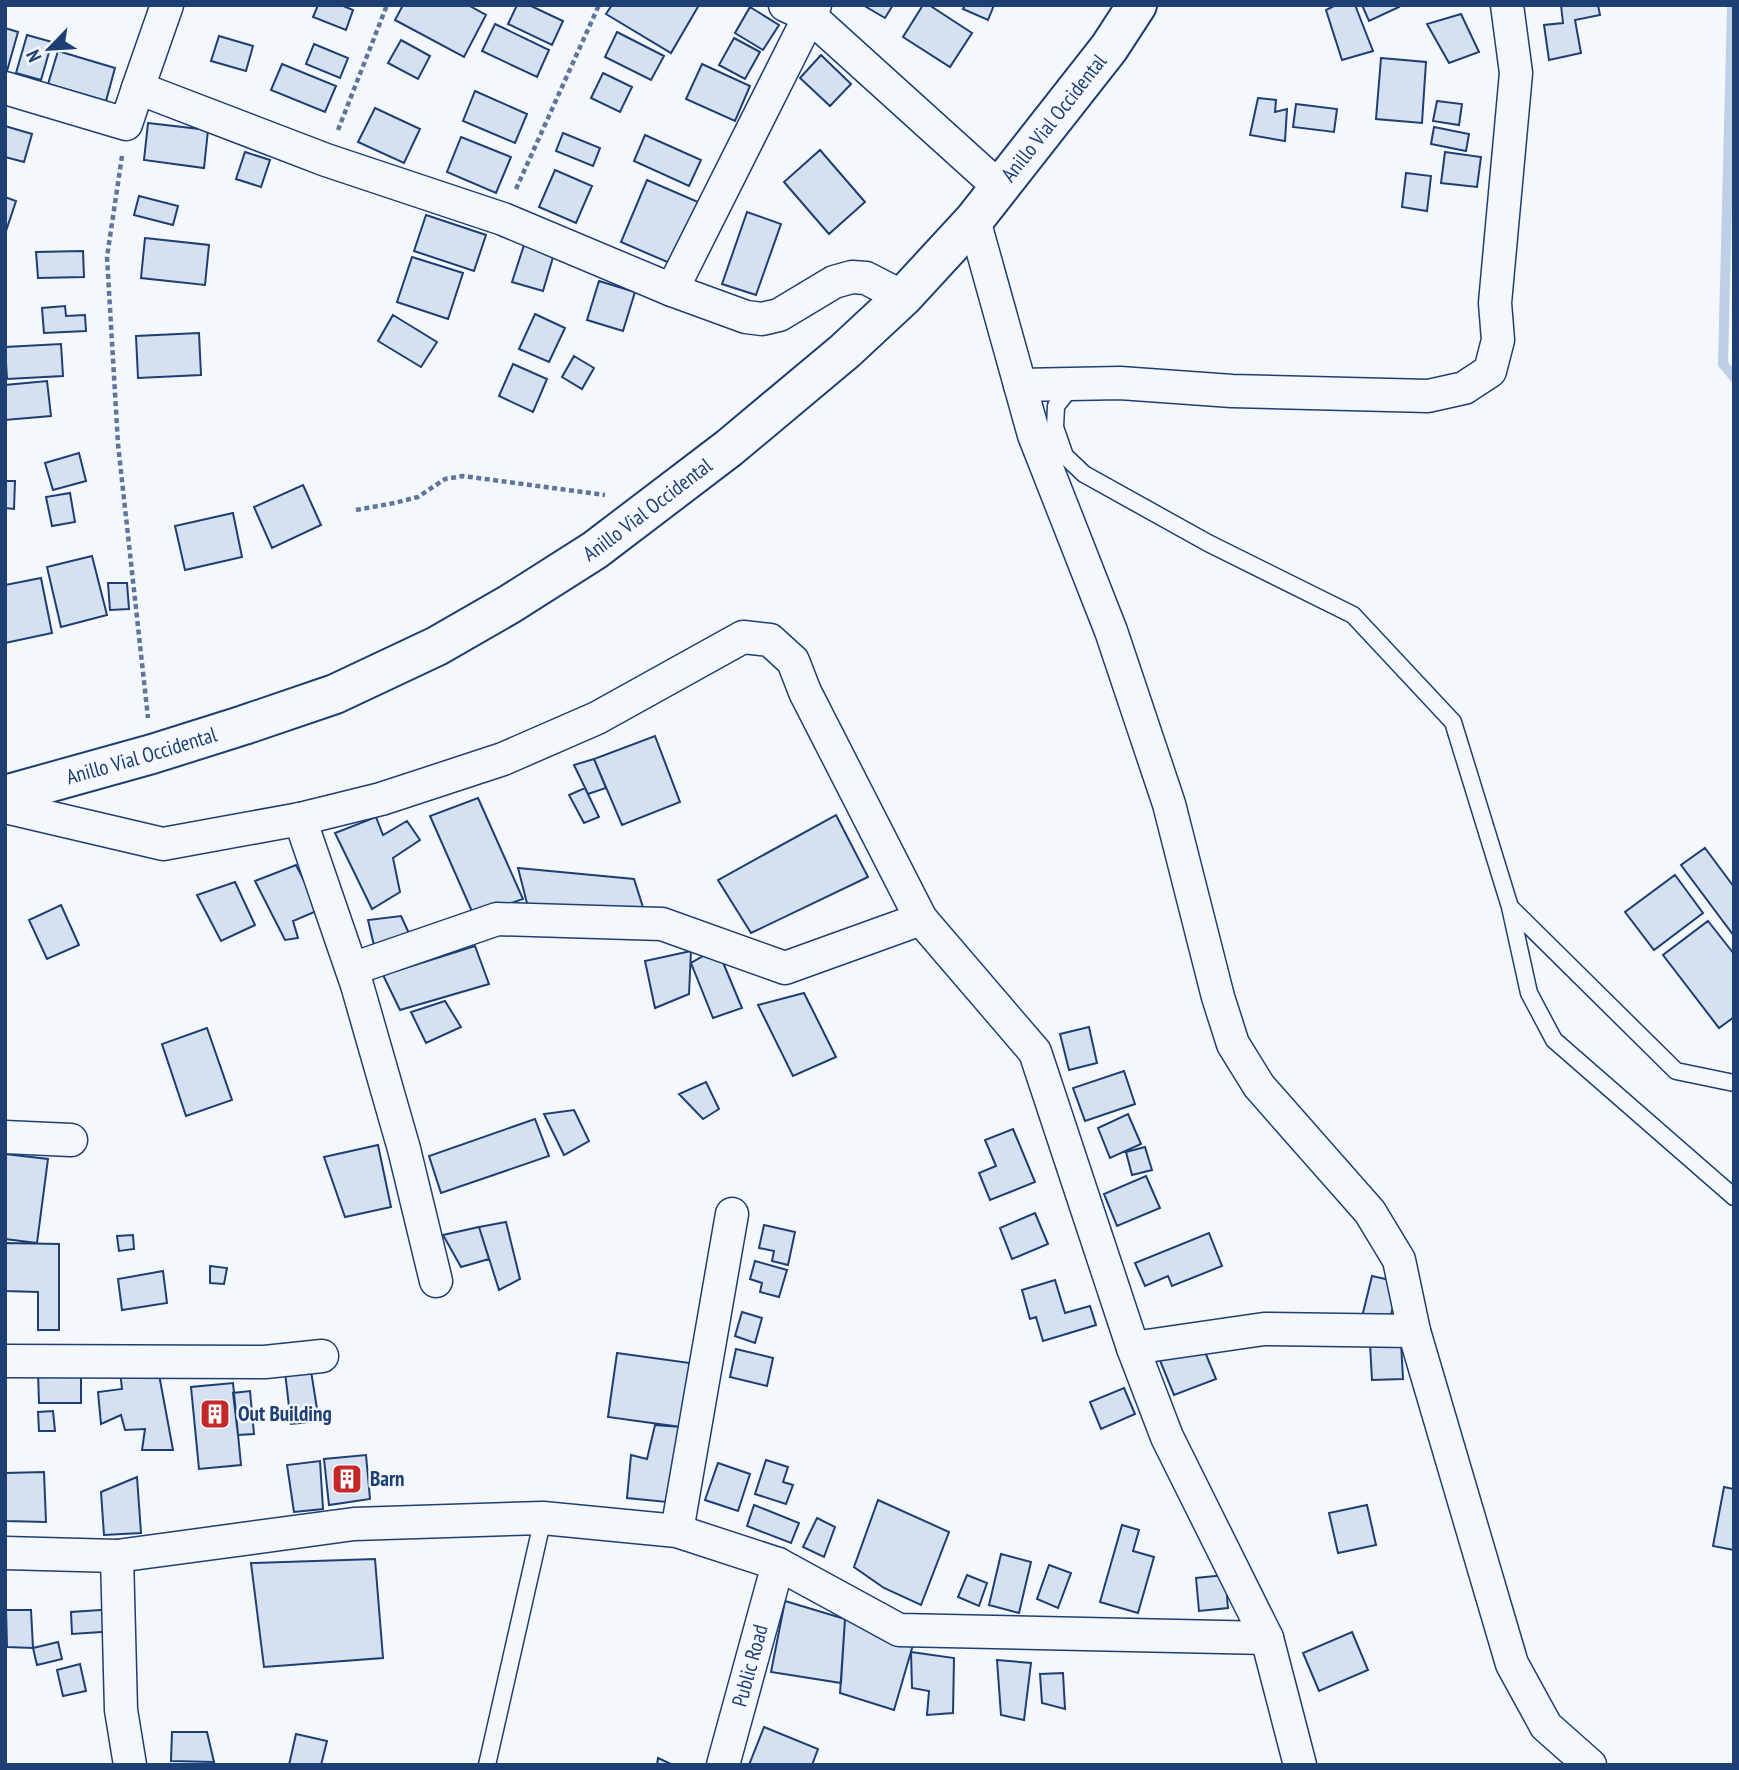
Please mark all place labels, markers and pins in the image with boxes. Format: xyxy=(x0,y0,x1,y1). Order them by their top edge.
building icon: Out Building xyxy=(198,1397,232,1431)
place label: Out Building xyxy=(238,1400,332,1427)
building icon: Barn xyxy=(330,1462,364,1496)
place label: Barn xyxy=(370,1465,405,1492)

